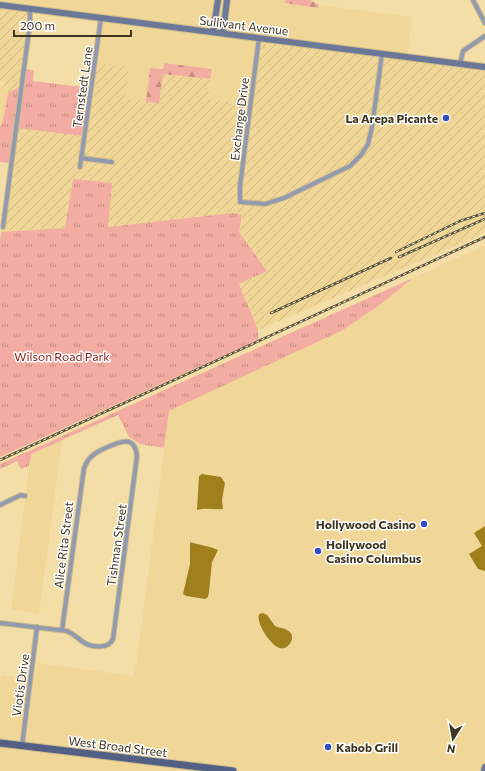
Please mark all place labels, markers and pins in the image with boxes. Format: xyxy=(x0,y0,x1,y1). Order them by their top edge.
place label: La Arepa Picante xyxy=(345,111,438,125)
marker: La Arepa Picante xyxy=(441,113,451,123)
place label: Hollywood Casino xyxy=(316,517,416,531)
marker: Hollywood Casino xyxy=(419,519,429,529)
place label: Hollywood Casino Columbus xyxy=(326,537,422,565)
marker: Hollywood Casino Columbus xyxy=(313,546,323,556)
place label: Kabob Grill xyxy=(336,740,398,754)
marker: Kabob Grill xyxy=(323,742,333,752)

